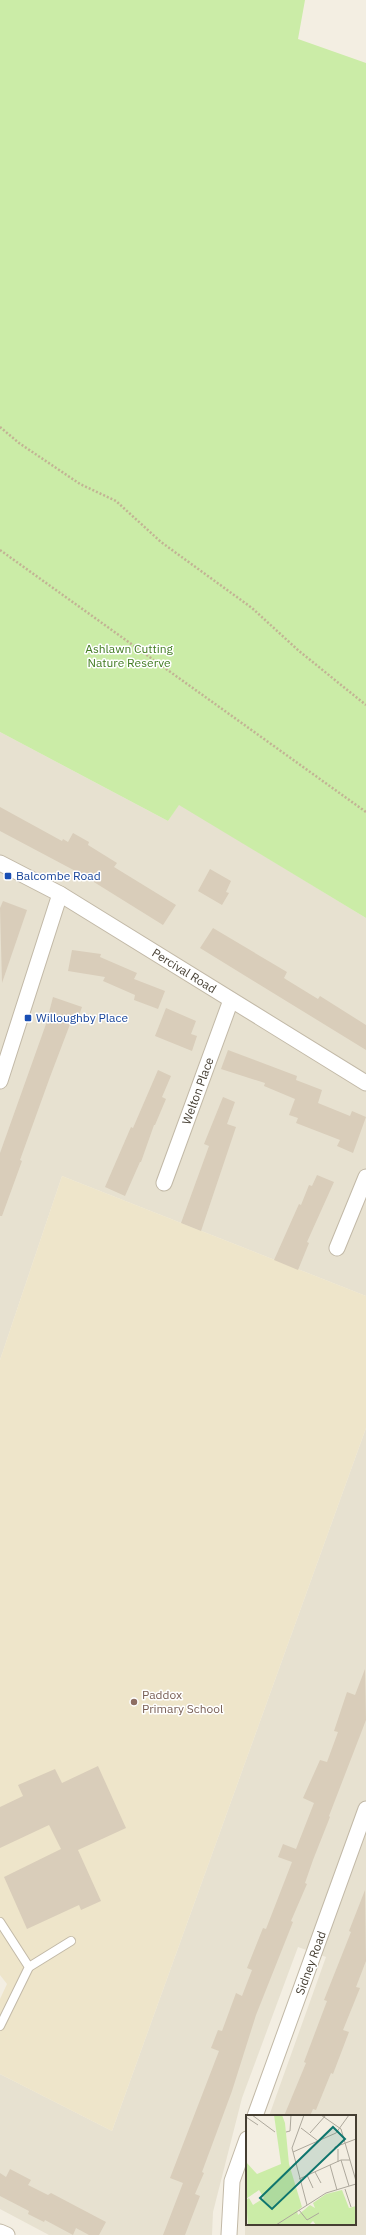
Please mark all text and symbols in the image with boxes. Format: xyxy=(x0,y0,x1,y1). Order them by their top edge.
park label: Ashlawn Cutting Nature Reserve xyxy=(85,641,173,670)
place label: Balcombe Road xyxy=(16,868,101,883)
marker: Balcombe Road xyxy=(3,871,13,881)
street label: Percival Road xyxy=(149,945,219,996)
place label: Willoughby Place xyxy=(36,1010,128,1025)
marker: Willoughby Place xyxy=(23,1013,33,1023)
street label: Welton Place xyxy=(178,1055,217,1126)
place label: Paddox Primary School xyxy=(142,1687,223,1716)
marker: Paddox Primary School xyxy=(129,1697,139,1707)
street label: Sidney Road xyxy=(292,1929,329,1997)
inset map xyxy=(246,2115,356,2225)

